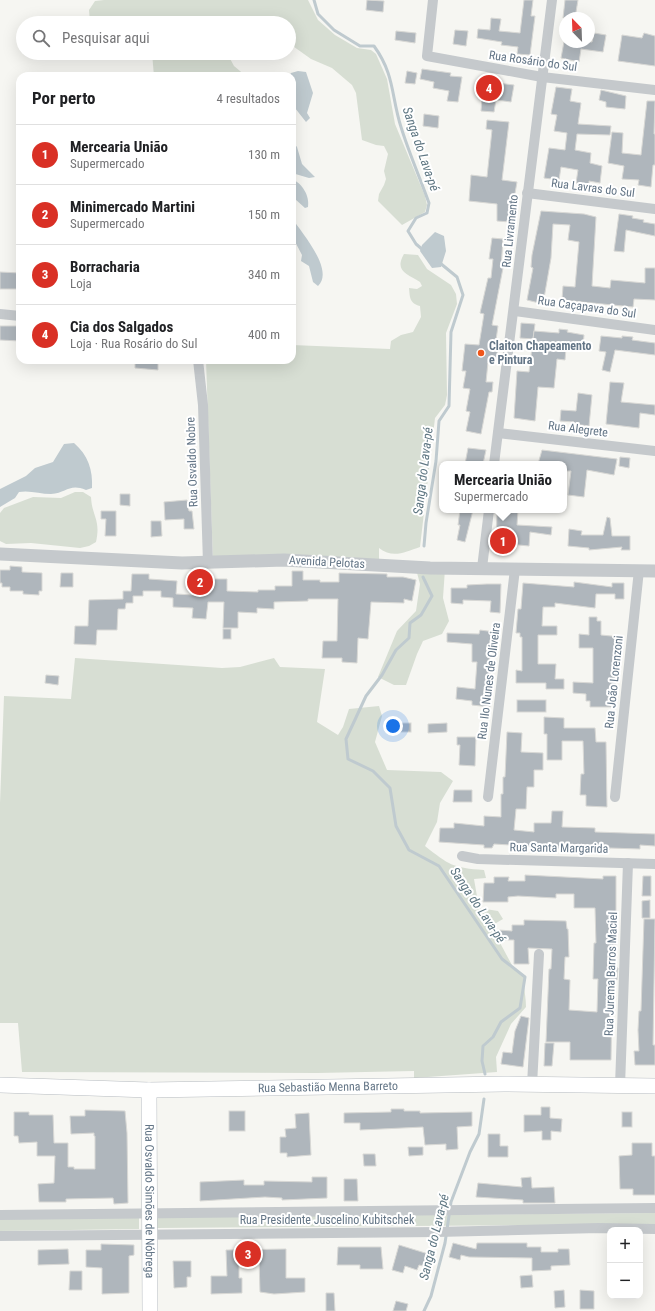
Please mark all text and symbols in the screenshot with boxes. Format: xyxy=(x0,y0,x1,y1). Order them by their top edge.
north arrow xyxy=(559,12,595,48)
search box xyxy=(16,16,296,60)
icon: search xyxy=(30,27,52,49)
text: Pesquisar aqui xyxy=(62,29,150,47)
street label: Rua Rosário do Sul xyxy=(488,48,578,74)
pin: 4 xyxy=(476,73,502,103)
text: Por perto xyxy=(32,88,96,108)
text: 4 resultados xyxy=(216,91,280,106)
water label: Sanga do Lava-pé xyxy=(400,105,442,193)
text: Mercearia União xyxy=(70,138,168,156)
text: 1 xyxy=(42,147,48,162)
text: 130 m xyxy=(248,147,280,162)
text: Supermercado xyxy=(70,156,144,171)
street label: Rua Lavras do Sul xyxy=(550,176,636,200)
street label: Rua Livramento xyxy=(499,194,521,268)
text: Minimercado Martini xyxy=(70,198,195,216)
text: 2 xyxy=(42,207,48,222)
text: 150 m xyxy=(248,207,280,222)
text: Supermercado xyxy=(70,216,144,231)
text: Borracharia xyxy=(70,258,140,276)
text: 3 xyxy=(42,267,48,282)
text: 340 m xyxy=(248,267,280,282)
text: Loja xyxy=(70,276,92,291)
street label: Rua Caçapava do Sul xyxy=(537,293,637,321)
text: Cia dos Salgados xyxy=(70,318,173,336)
text: 4 xyxy=(42,327,48,342)
text: 400 m xyxy=(248,327,280,342)
text: Loja · Rua Rosário do Sul xyxy=(70,336,197,351)
place label: Claiton Chapeamento e Pintura xyxy=(489,339,591,367)
marker: Claiton Chapeamento e Pintura xyxy=(476,348,486,358)
street label: Rua Osvaldo Nobre xyxy=(183,416,201,507)
street label: Rua Alegrete xyxy=(547,418,609,440)
water label: Sanga do Lava-pé xyxy=(410,426,436,516)
popup xyxy=(439,461,567,513)
text: Mercearia União xyxy=(454,471,552,489)
text: Supermercado xyxy=(454,489,528,504)
pin: 1 xyxy=(490,526,516,556)
street label: Avenida Pelotas xyxy=(289,553,365,571)
pin: 2 xyxy=(187,567,213,597)
street label: Rua Ilo Nunes de Oliveira xyxy=(475,621,503,740)
street label: Rua João Lorenzoni xyxy=(602,635,626,729)
your location xyxy=(383,716,403,736)
street label: Rua Santa Margarida xyxy=(510,840,609,856)
water label: Sanga do Lava-pé xyxy=(447,864,509,946)
street label: Rua Jurema Barros Maciel xyxy=(602,912,620,1036)
street label: Rua Sebastião Menna Barreto xyxy=(258,1079,398,1095)
street label: Rua Osvaldo Simões de Nóbrega xyxy=(142,1124,157,1278)
water label: Sanga do Lava-pé xyxy=(416,1192,452,1282)
street label: Rua Presidente Juscelino Kubitschek xyxy=(240,1213,415,1227)
map controls xyxy=(607,1227,643,1299)
button: + xyxy=(607,1227,643,1263)
pin: 3 xyxy=(235,1239,261,1269)
button: − xyxy=(607,1263,643,1299)

